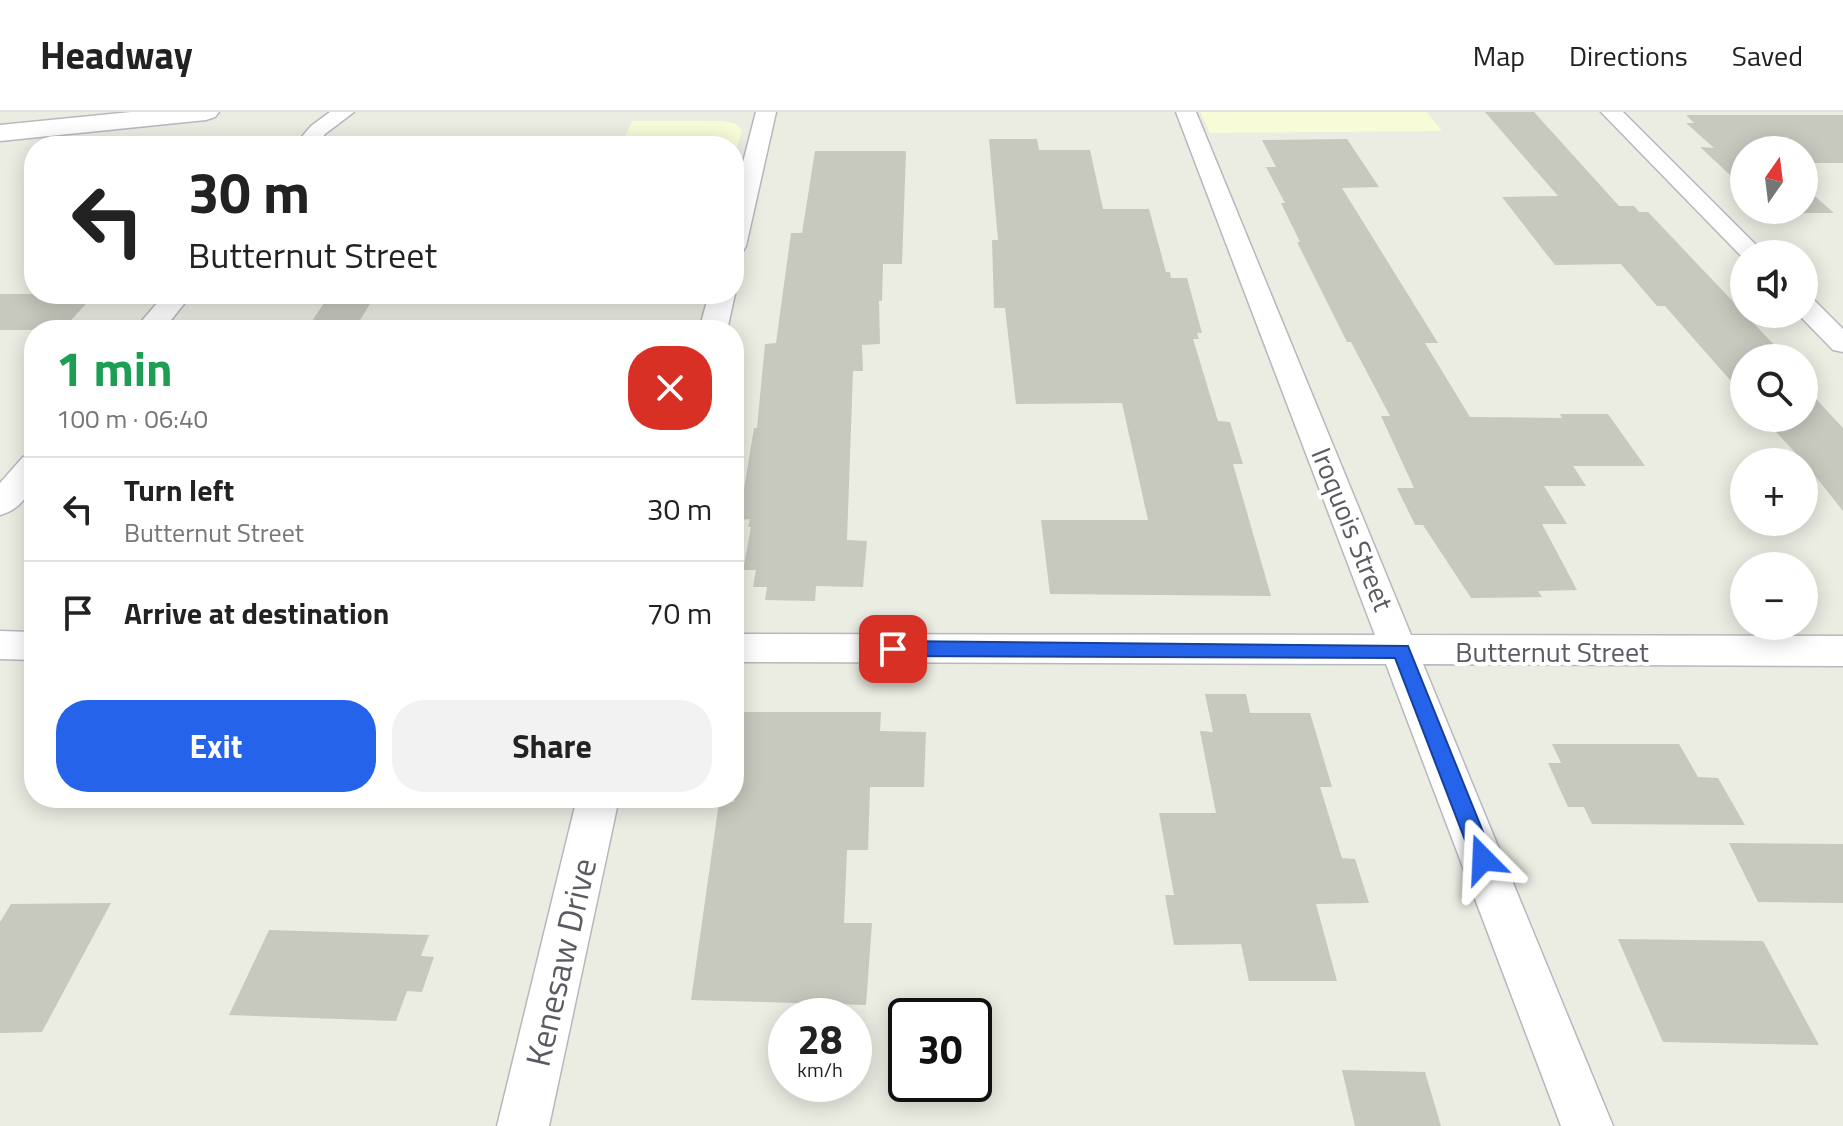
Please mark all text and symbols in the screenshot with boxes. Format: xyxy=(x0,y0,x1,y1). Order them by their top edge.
text: Headway xyxy=(40,26,193,84)
text: Map xyxy=(1473,34,1525,77)
text: Directions xyxy=(1569,34,1688,77)
text: Saved xyxy=(1732,34,1803,77)
north arrow xyxy=(1730,136,1818,224)
map controls xyxy=(1730,136,1818,640)
text: 30 m xyxy=(188,150,310,235)
icon: left xyxy=(56,168,160,272)
text: Butternut Street xyxy=(188,227,437,282)
button: sound xyxy=(1730,240,1818,328)
text: 1 min xyxy=(56,332,173,405)
button: search xyxy=(1730,344,1818,432)
button: close xyxy=(628,346,712,430)
text: 100 m · 06:40 xyxy=(56,399,208,438)
street label: Iroquois Street xyxy=(1301,441,1405,617)
button: + xyxy=(1730,448,1818,536)
text: Turn left xyxy=(124,467,234,513)
text: 30 m xyxy=(647,486,712,532)
icon: left xyxy=(56,487,100,531)
text: Butternut Street xyxy=(124,513,304,552)
button: − xyxy=(1730,552,1818,640)
text: Arrive at destination xyxy=(124,590,389,636)
text: 70 m xyxy=(647,590,712,636)
icon: arrive xyxy=(56,591,100,635)
pin xyxy=(859,615,927,683)
icon: arrive xyxy=(871,627,915,671)
street label: Butternut Street xyxy=(1455,630,1649,673)
button: Exit xyxy=(56,700,376,792)
button: Share xyxy=(392,700,712,792)
position arrow xyxy=(1441,817,1525,901)
street label: Kenesaw Drive xyxy=(511,853,609,1071)
speed limit sign: 30 xyxy=(888,998,992,1102)
text: 28 xyxy=(798,1009,842,1070)
text: km/h xyxy=(797,1054,843,1085)

